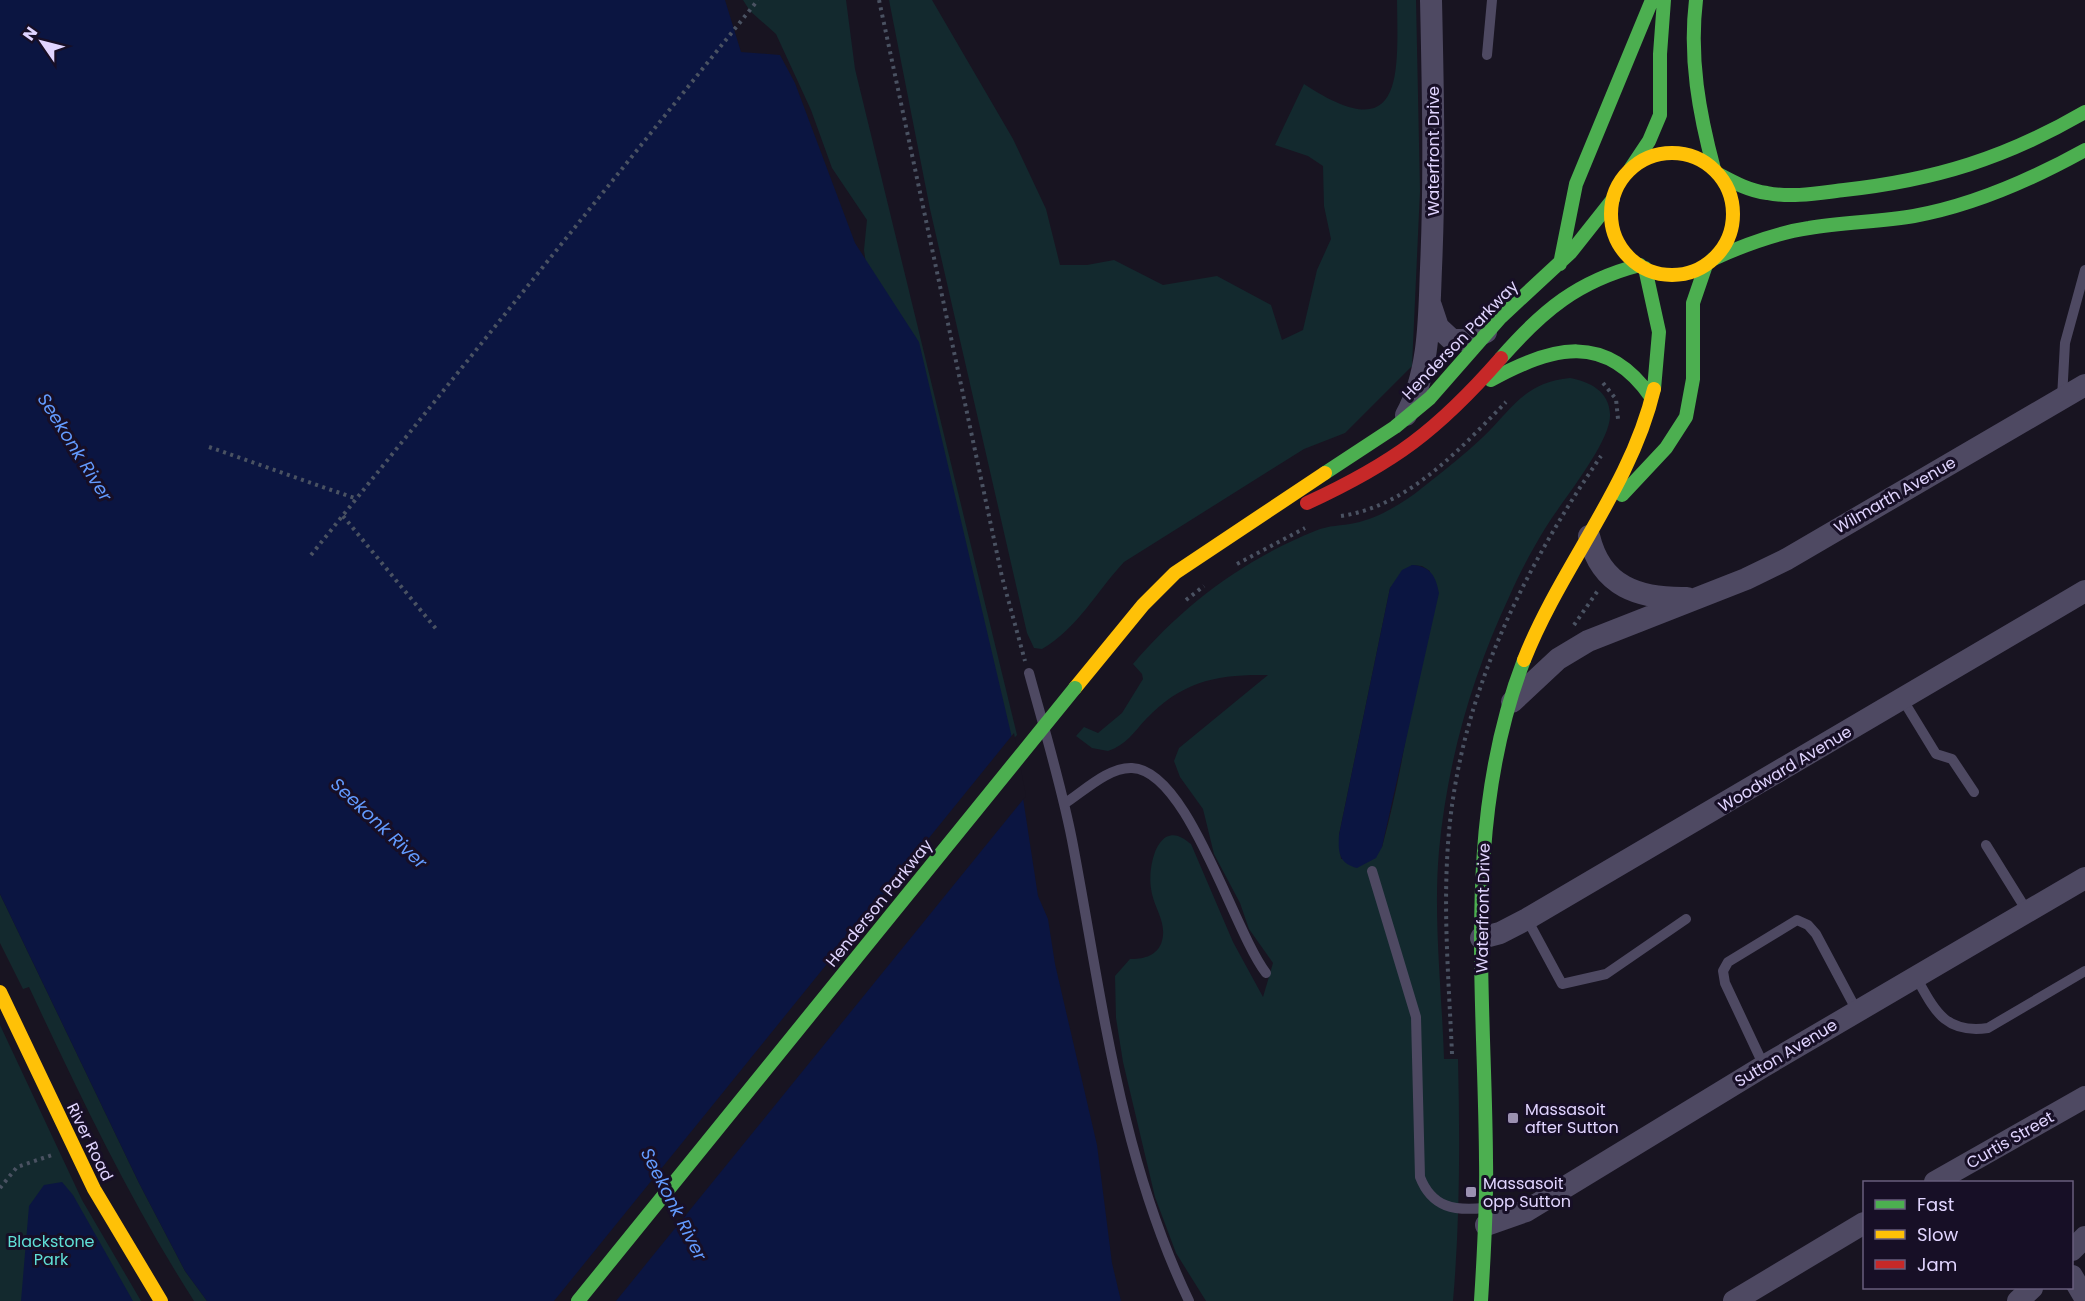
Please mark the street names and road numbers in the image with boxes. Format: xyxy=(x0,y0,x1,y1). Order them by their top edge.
street label: Waterfront Drive xyxy=(1422,86,1445,216)
street label: Henderson Parkway xyxy=(1397,275,1523,405)
street label: Wilmarth Avenue xyxy=(1830,451,1960,539)
street label: Woodward Avenue xyxy=(1714,720,1856,818)
street label: Henderson Parkway xyxy=(820,834,938,972)
street label: Waterfront Drive xyxy=(1470,843,1496,973)
street label: Sutton Avenue xyxy=(1730,1013,1842,1093)
street label: River Road xyxy=(61,1099,119,1185)
street label: Curtis Street xyxy=(1962,1106,2058,1174)

